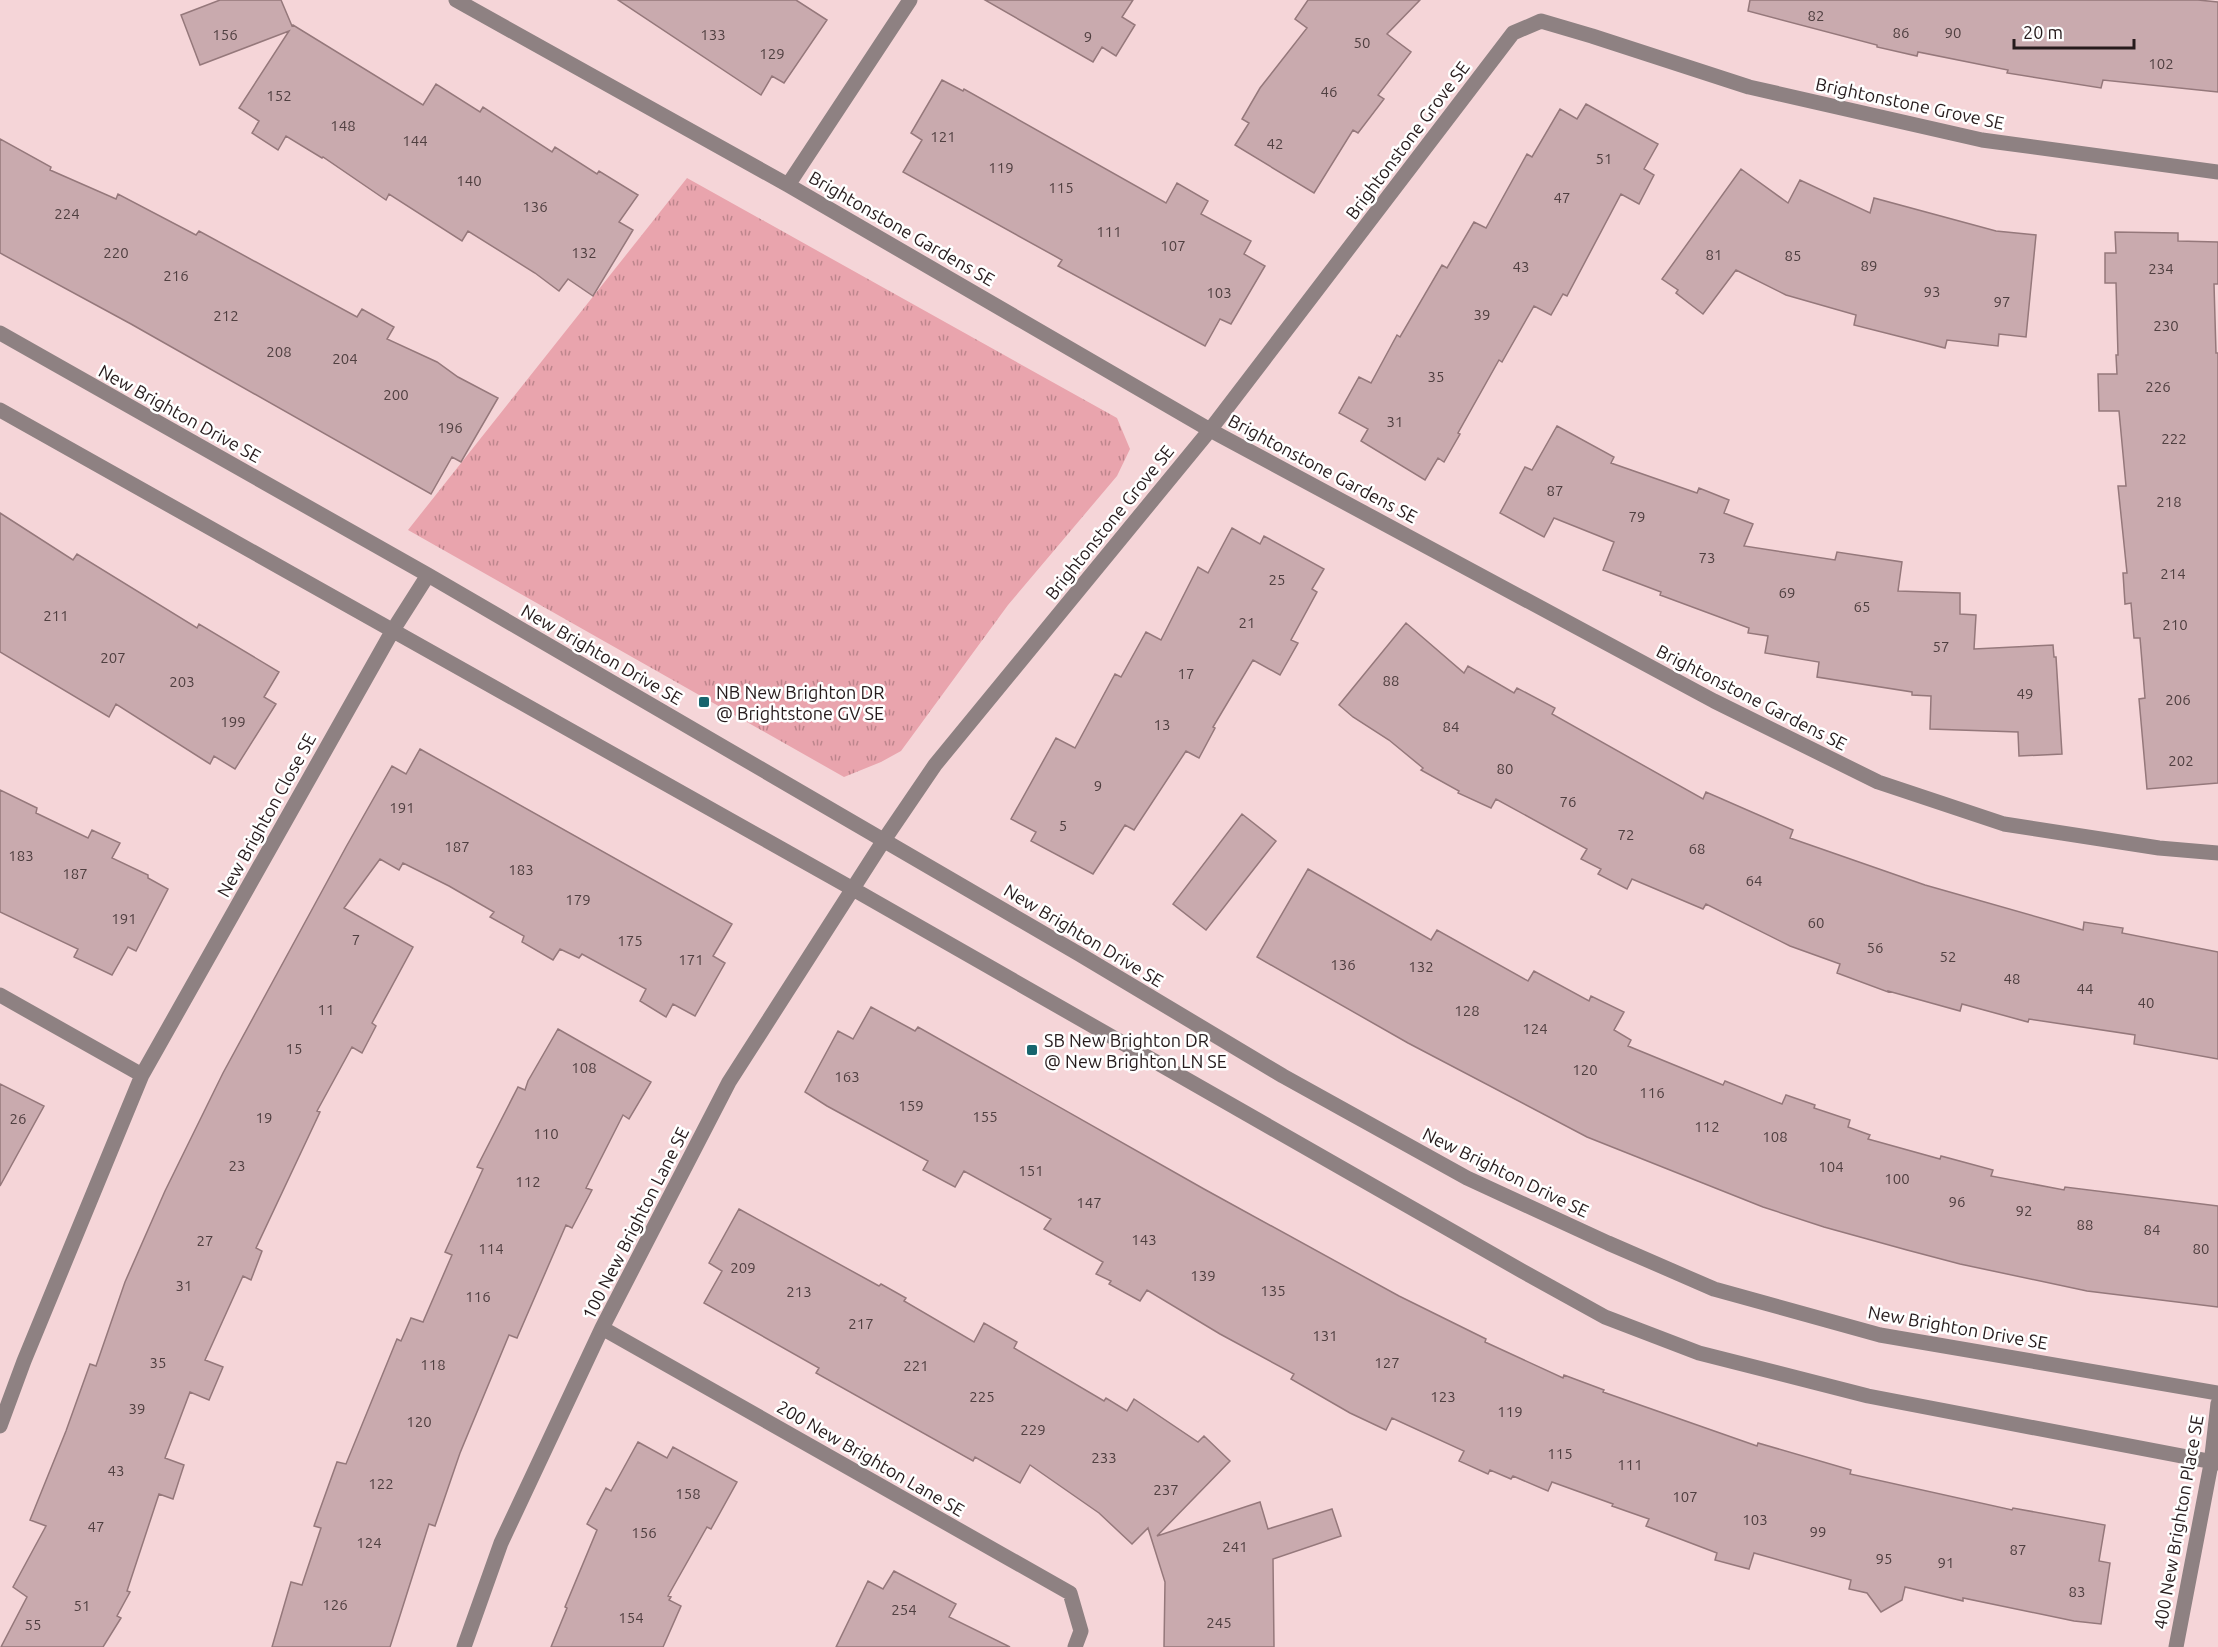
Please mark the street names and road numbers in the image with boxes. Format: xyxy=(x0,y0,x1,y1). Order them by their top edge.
street label: Brightonstone Grove SE xyxy=(1341,57,1473,223)
street label: Brightonstone Grove SE xyxy=(1814,73,2006,133)
street label: Brightonstone Gardens SE xyxy=(806,167,998,289)
street label: New Brighton Drive SE xyxy=(95,360,265,466)
street label: Brightonstone Gardens SE xyxy=(1225,410,1421,526)
street label: Brightonstone Grove SE xyxy=(1041,441,1177,603)
street label: New Brighton Drive SE xyxy=(518,600,686,708)
street label: Brightonstone Gardens SE xyxy=(1653,640,1851,754)
street label: New Brighton Close SE xyxy=(213,730,319,900)
street label: New Brighton Drive SE xyxy=(1001,879,1167,991)
street label: New Brighton Drive SE xyxy=(1420,1123,1592,1221)
street label: 100 New Brighton Lane SE xyxy=(578,1124,692,1322)
street label: New Brighton Drive SE xyxy=(1866,1301,2050,1353)
street label: 200 New Brighton Lane SE xyxy=(774,1396,968,1520)
street label: 400 New Brighton Place SE xyxy=(2149,1413,2207,1631)

